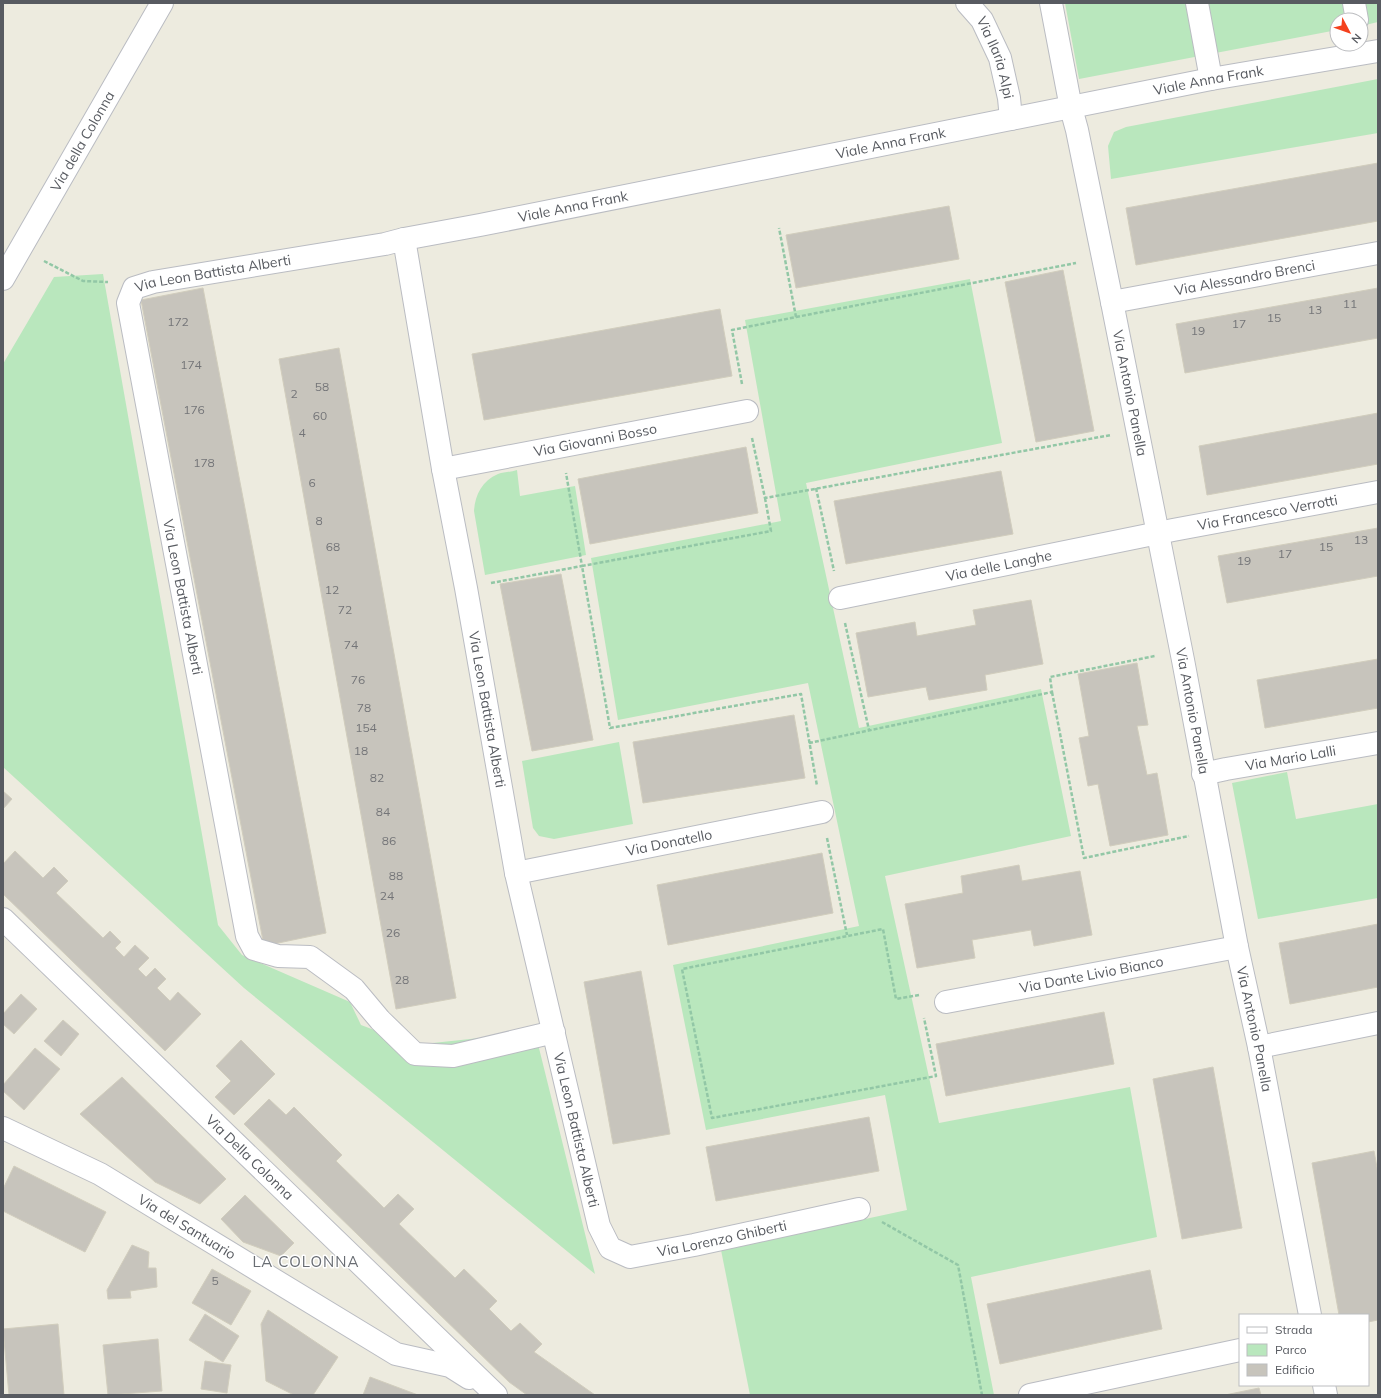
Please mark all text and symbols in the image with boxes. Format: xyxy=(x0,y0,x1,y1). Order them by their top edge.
north arrow xyxy=(1329,12,1369,52)
street label: Via Ilaria Alpi xyxy=(973,14,1018,100)
text: N xyxy=(1349,31,1365,46)
street label: Viale Anna Frank xyxy=(1152,61,1266,99)
street label: Via della Colonna xyxy=(46,88,118,195)
street label: Viale Anna Frank xyxy=(834,123,948,163)
street label: Viale Anna Frank xyxy=(516,187,630,226)
street label: Via Leon Battista Alberti xyxy=(132,251,292,296)
street label: Via Alessandro Brenci xyxy=(1173,256,1317,299)
house number: 11 xyxy=(1343,296,1357,311)
house number: 13 xyxy=(1308,302,1322,317)
house number: 15 xyxy=(1267,310,1281,325)
house number: 172 xyxy=(167,314,189,329)
house number: 17 xyxy=(1232,316,1246,331)
house number: 19 xyxy=(1191,323,1205,338)
street label: Via Antonio Panella xyxy=(1109,329,1151,457)
house number: 174 xyxy=(180,357,202,372)
house number: 58 xyxy=(315,379,329,394)
house number: 2 xyxy=(290,386,298,401)
house number: 176 xyxy=(183,402,205,417)
house number: 60 xyxy=(313,408,327,423)
street label: Via Giovanni Bosso xyxy=(532,419,658,461)
house number: 4 xyxy=(298,425,306,440)
house number: 178 xyxy=(193,455,215,470)
house number: 6 xyxy=(308,475,316,490)
street label: Via Francesco Verrotti xyxy=(1196,491,1339,534)
house number: 8 xyxy=(315,513,323,528)
street label: Via Leon Battista Alberti xyxy=(159,518,207,676)
house number: 13 xyxy=(1354,532,1368,547)
house number: 68 xyxy=(326,539,340,554)
house number: 15 xyxy=(1319,539,1333,554)
street label: Via delle Langhe xyxy=(944,546,1053,585)
house number: 17 xyxy=(1278,546,1292,561)
house number: 19 xyxy=(1237,553,1251,568)
house number: 12 xyxy=(325,582,339,597)
house number: 72 xyxy=(338,602,352,617)
street label: Via Leon Battista Alberti xyxy=(465,630,510,789)
house number: 74 xyxy=(344,637,358,652)
street label: Via Antonio Panella xyxy=(1172,646,1213,775)
house number: 76 xyxy=(351,672,365,687)
house number: 78 xyxy=(357,700,371,715)
house number: 154 xyxy=(355,720,377,735)
street label: Via Mario Lalli xyxy=(1244,741,1337,775)
house number: 18 xyxy=(354,743,368,758)
house number: 82 xyxy=(370,770,384,785)
house number: 84 xyxy=(376,804,390,819)
street label: Via Donatello xyxy=(624,825,714,860)
house number: 86 xyxy=(382,833,396,848)
house number: 88 xyxy=(389,868,403,883)
house number: 24 xyxy=(380,888,394,903)
house number: 26 xyxy=(386,925,400,940)
street label: Via Dante Livio Bianco xyxy=(1018,952,1165,997)
street label: Via Antonio Panella xyxy=(1232,964,1276,1093)
house number: 28 xyxy=(395,972,409,987)
street label: Via Leon Battista Alberti xyxy=(550,1051,603,1209)
street label: Via Della Colonna xyxy=(202,1111,297,1204)
street label: Via del Santuario xyxy=(135,1190,239,1263)
street label: Via Lorenzo Ghiberti xyxy=(656,1216,788,1261)
district label: LA COLONNA xyxy=(253,1252,359,1271)
house number: 5 xyxy=(211,1273,219,1288)
legend xyxy=(1239,1314,1369,1386)
text: Strada xyxy=(1275,1322,1313,1337)
text: Parco xyxy=(1275,1342,1307,1357)
text: Edificio xyxy=(1275,1362,1315,1377)

